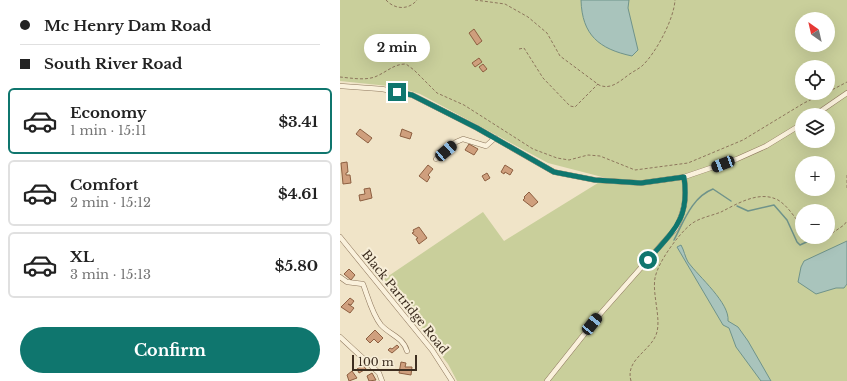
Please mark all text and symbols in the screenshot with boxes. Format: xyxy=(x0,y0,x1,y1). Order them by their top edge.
north arrow xyxy=(795,12,835,52)
map controls xyxy=(795,12,835,244)
text: Mc Henry Dam Road xyxy=(44,16,211,35)
callout: 2 min xyxy=(364,34,430,62)
text: 2 min xyxy=(377,39,417,56)
text: South River Road xyxy=(44,54,182,73)
button: locate xyxy=(795,60,835,100)
route end xyxy=(388,83,406,101)
icon: car xyxy=(22,103,58,139)
text: Economy xyxy=(70,103,147,122)
button: layers xyxy=(795,108,835,148)
text: $3.41 xyxy=(278,112,318,131)
text: 1 min · 15:11 xyxy=(70,122,147,139)
car xyxy=(433,139,459,163)
car xyxy=(710,154,736,174)
button: + xyxy=(795,156,835,196)
icon: car xyxy=(22,175,58,211)
text: Comfort xyxy=(70,175,138,194)
text: $4.61 xyxy=(278,184,318,203)
text: 2 min · 15:12 xyxy=(70,194,151,211)
button: − xyxy=(795,204,835,244)
icon: car xyxy=(22,247,58,283)
text: XL xyxy=(70,247,94,266)
street label: Black Partridge Road xyxy=(359,247,452,357)
route start xyxy=(639,251,657,269)
text: $5.80 xyxy=(275,256,318,275)
text: 3 min · 15:13 xyxy=(70,266,151,283)
car xyxy=(580,311,604,337)
button: Confirm xyxy=(20,327,320,373)
scale bar xyxy=(352,353,417,372)
text: 100 m xyxy=(358,355,394,369)

